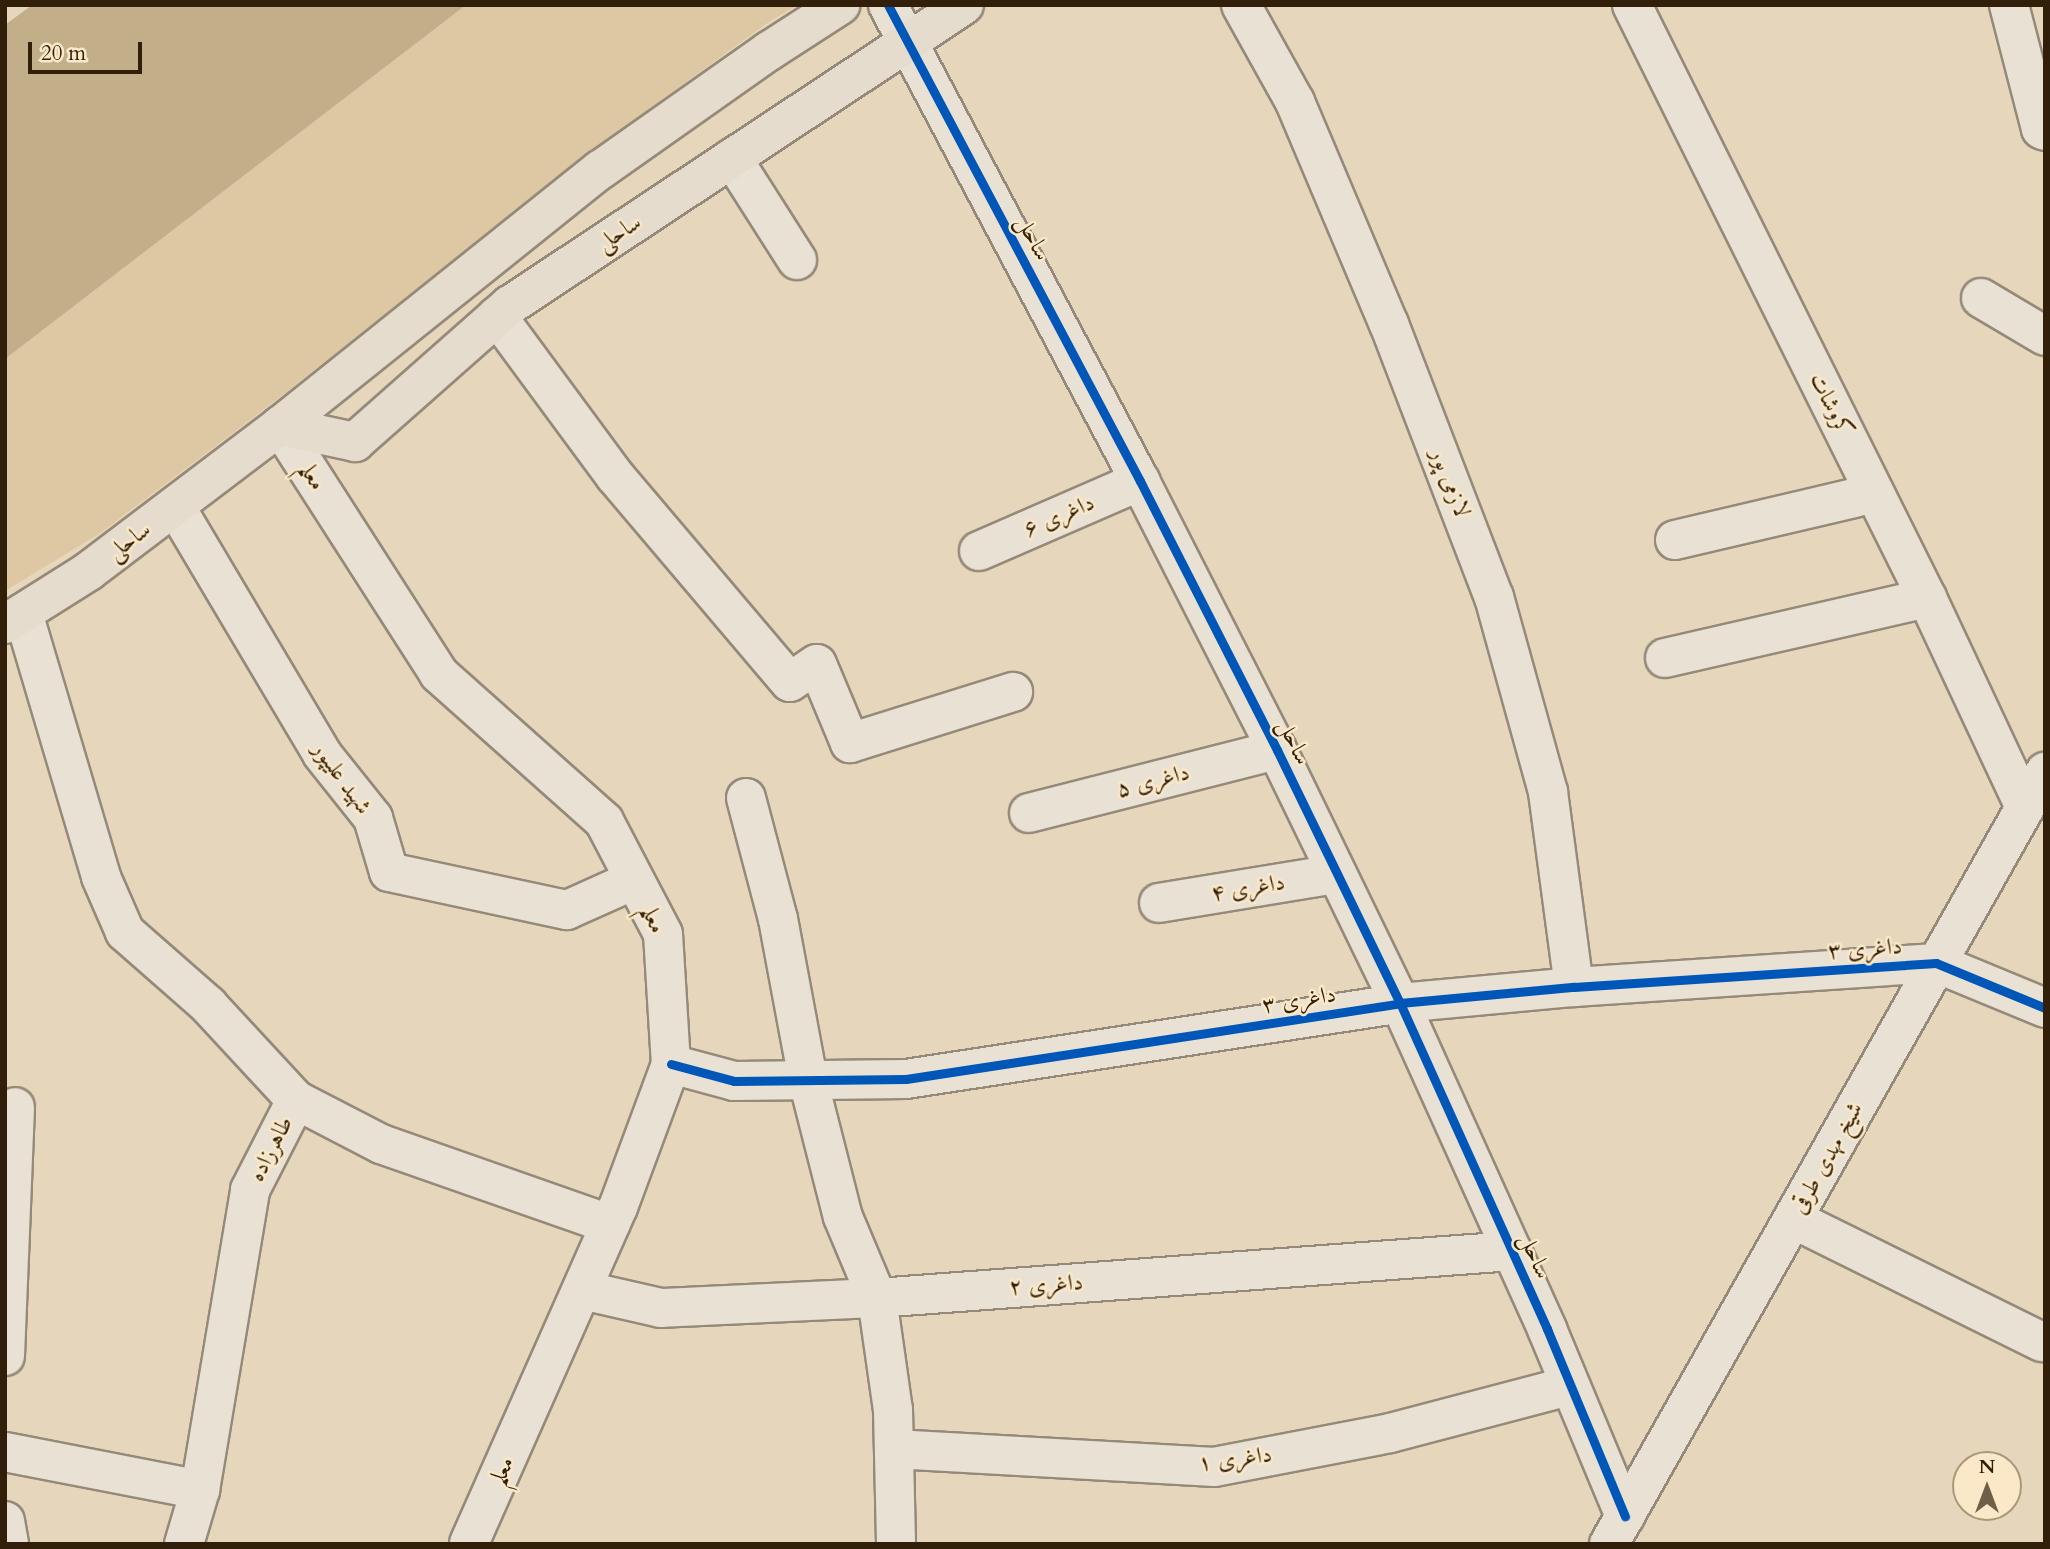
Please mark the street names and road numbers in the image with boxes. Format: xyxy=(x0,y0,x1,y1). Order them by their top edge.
street label: ساحلی xyxy=(592,208,646,258)
street label: ساحل xyxy=(1010,211,1056,265)
street label: کروشات xyxy=(1803,368,1859,442)
street label: لازمی پور xyxy=(1424,445,1476,521)
street label: معلم xyxy=(293,457,331,495)
street label: داغری ۶ xyxy=(1019,489,1099,543)
street label: ساحلی xyxy=(102,516,156,566)
street label: ساحل xyxy=(1271,715,1317,769)
street label: شهید علیپور xyxy=(306,736,378,820)
street label: داغری ۵ xyxy=(1114,759,1192,803)
street label: داغری ۴ xyxy=(1209,869,1287,907)
street label: معلم xyxy=(635,900,671,938)
street label: داغری ۳ xyxy=(1827,933,1903,965)
street label: داغری ۳ xyxy=(1260,981,1338,1019)
street label: شیخ مهدی طرقی xyxy=(1785,1097,1869,1219)
street label: طاهرزاده xyxy=(243,1112,299,1186)
street label: ساحل xyxy=(1513,1229,1557,1283)
street label: داغری ۲ xyxy=(1008,1269,1084,1301)
street label: داغری ۱ xyxy=(1196,1441,1274,1477)
street label: معلم xyxy=(484,1452,520,1490)

